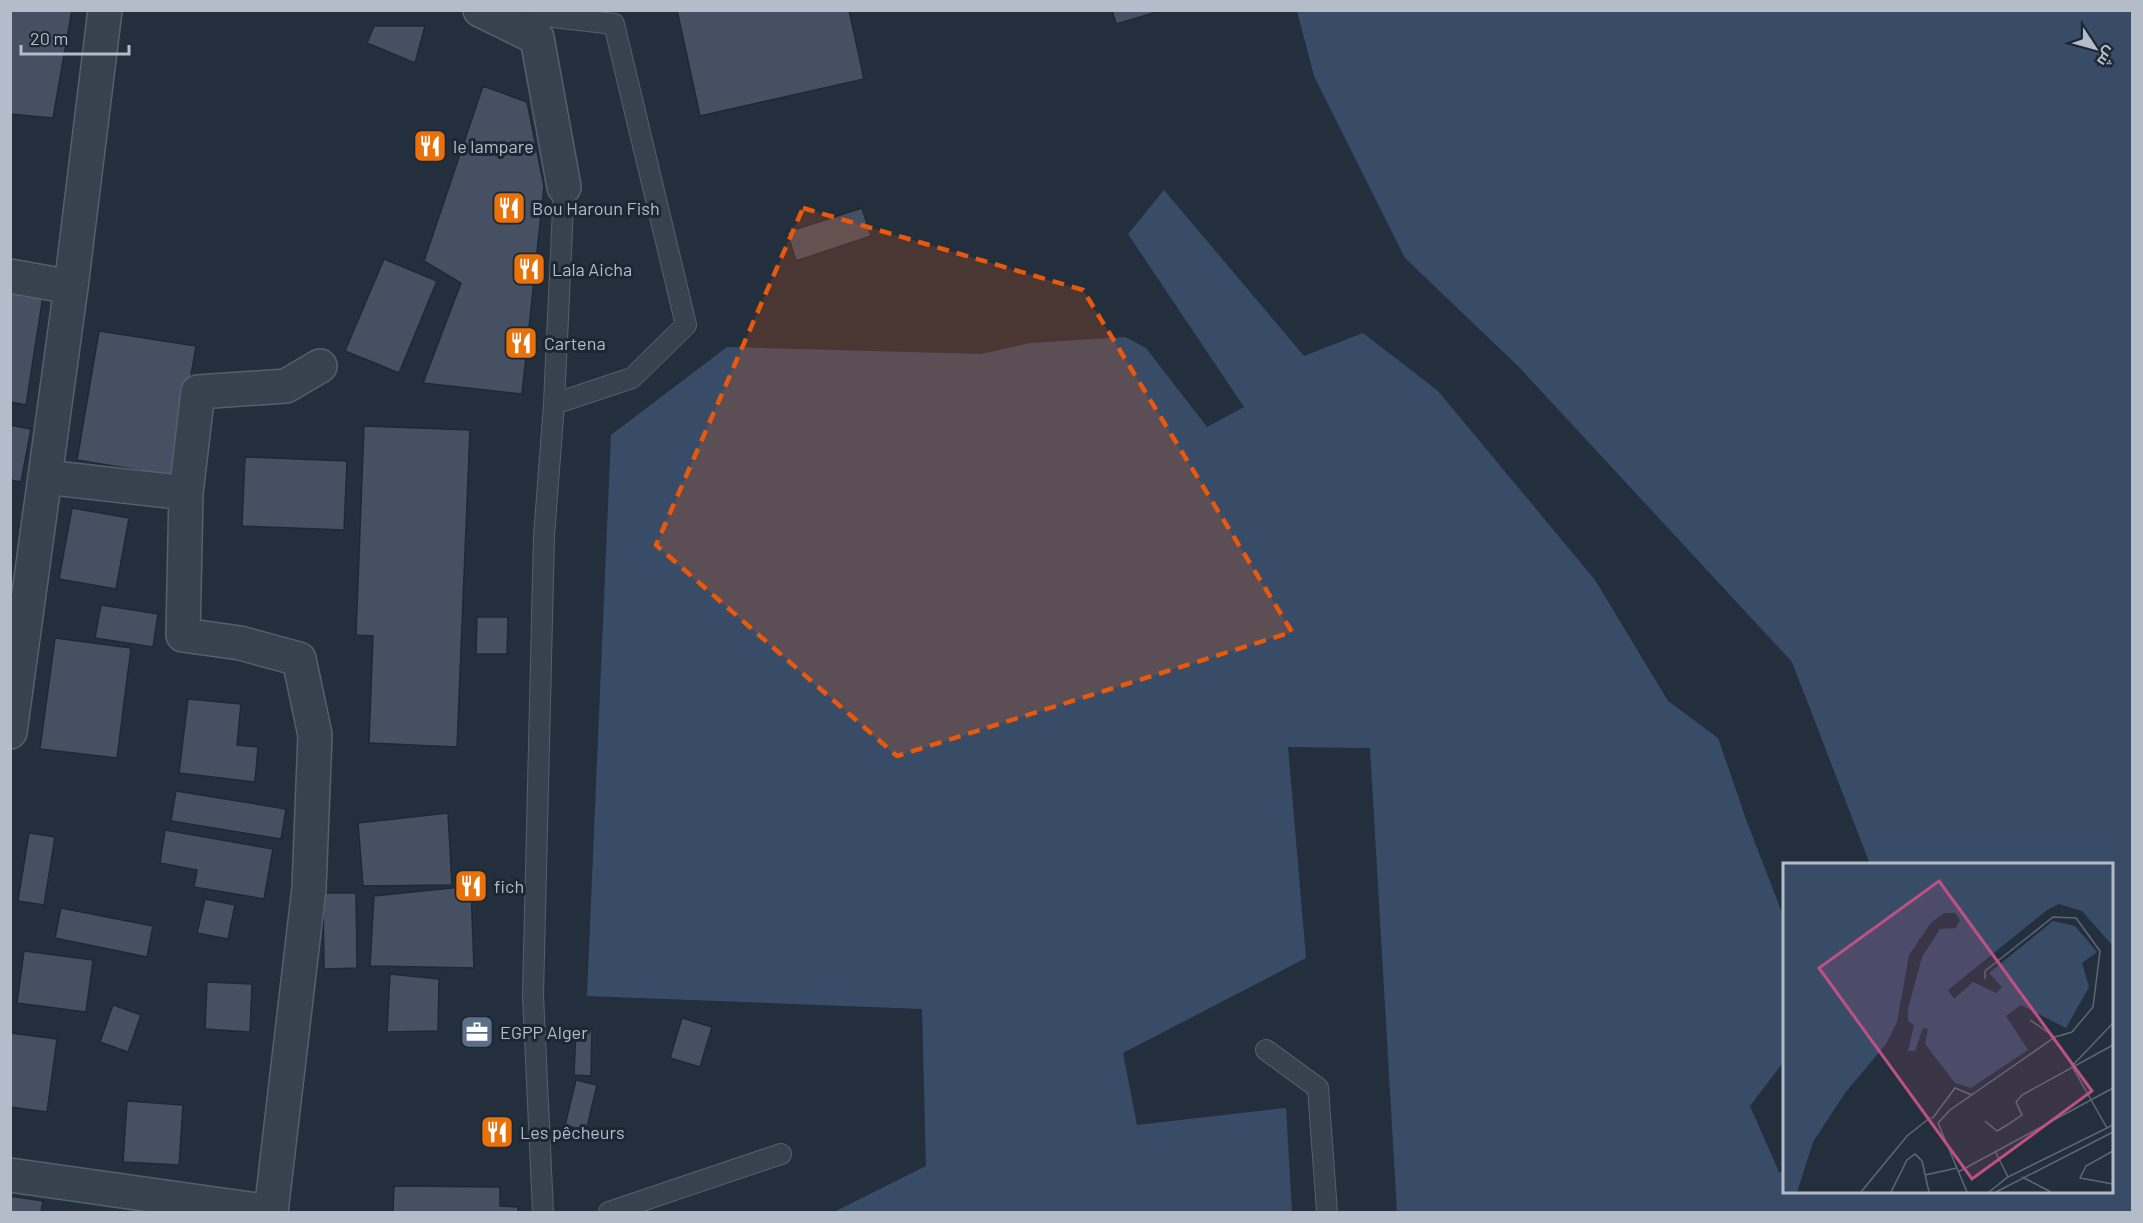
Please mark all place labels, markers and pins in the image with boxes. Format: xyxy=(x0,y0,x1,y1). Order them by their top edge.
restaurant icon: le lampare xyxy=(412,128,448,164)
place label: le lampare xyxy=(453,135,534,157)
restaurant icon: Bou Haroun Fish xyxy=(491,190,527,226)
place label: Bou Haroun Fish xyxy=(532,197,660,219)
restaurant icon: Lala Aicha xyxy=(511,251,547,287)
place label: Lala Aicha xyxy=(552,258,632,280)
restaurant icon: Cartena xyxy=(503,325,539,361)
place label: Cartena xyxy=(544,332,606,354)
restaurant icon: fich xyxy=(453,868,489,904)
place label: fich xyxy=(494,875,524,897)
office icon: EGPP Alger xyxy=(459,1014,495,1050)
place label: EGPP Alger xyxy=(500,1021,588,1043)
restaurant icon: Les pêcheurs xyxy=(479,1114,515,1150)
place label: Les pêcheurs xyxy=(520,1121,625,1143)

